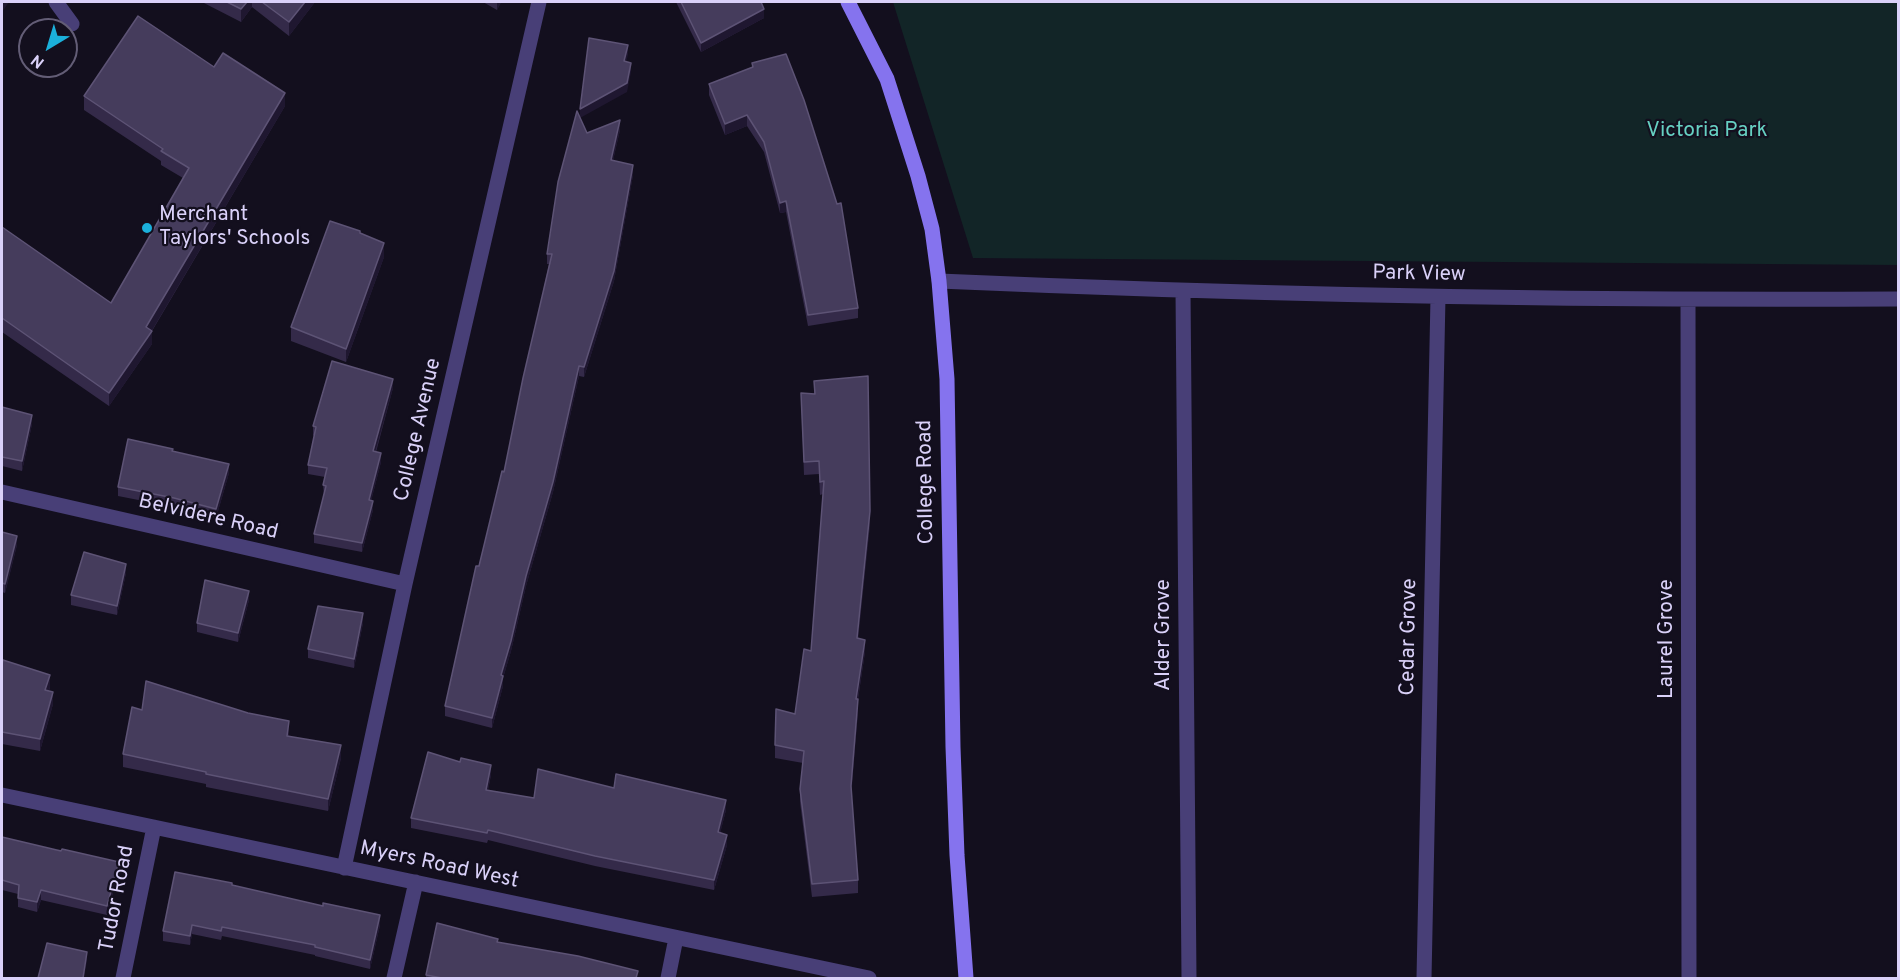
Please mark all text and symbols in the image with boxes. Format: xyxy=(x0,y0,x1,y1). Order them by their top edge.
north arrow xyxy=(18,18,78,78)
text: N xyxy=(27,49,49,72)
park label: Victoria Park xyxy=(1646,119,1768,145)
place label: Merchant Taylors' Schools xyxy=(159,203,310,253)
marker: Merchant Taylors' Schools xyxy=(140,221,154,235)
street label: Park View xyxy=(1372,262,1466,288)
street label: College Avenue xyxy=(390,356,448,504)
street label: College Road xyxy=(913,419,941,545)
street label: Belvidere Road xyxy=(136,490,280,546)
street label: Cedar Grove xyxy=(1396,578,1424,696)
street label: Alder Grove xyxy=(1152,579,1178,691)
street label: Laurel Grove xyxy=(1655,579,1681,699)
street label: Myers Road West xyxy=(357,837,521,895)
street label: Tudor Road xyxy=(95,843,141,955)

